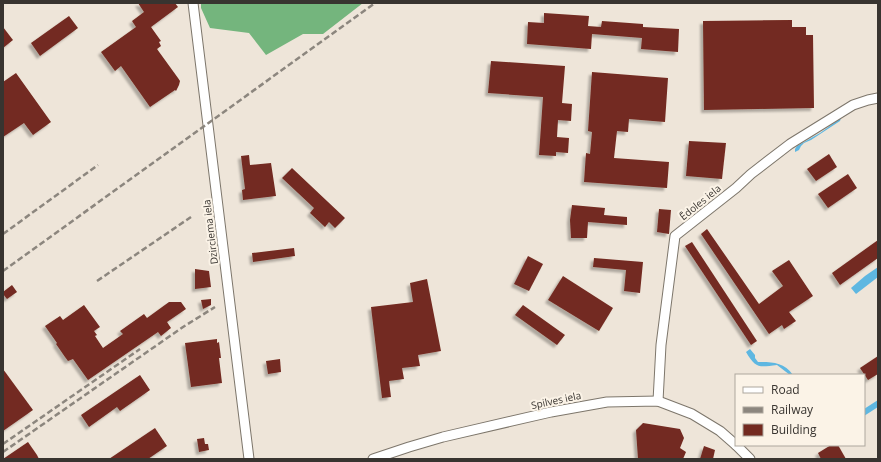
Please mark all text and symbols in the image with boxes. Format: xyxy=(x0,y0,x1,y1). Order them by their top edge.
street label: Ēdoles iela xyxy=(676,181,724,223)
street label: Dzirciema iela xyxy=(199,199,221,265)
legend xyxy=(735,374,865,446)
text: Road xyxy=(771,381,800,398)
street label: Spilves iela xyxy=(530,388,582,412)
text: Railway xyxy=(771,401,814,418)
text: Building xyxy=(771,421,817,438)

